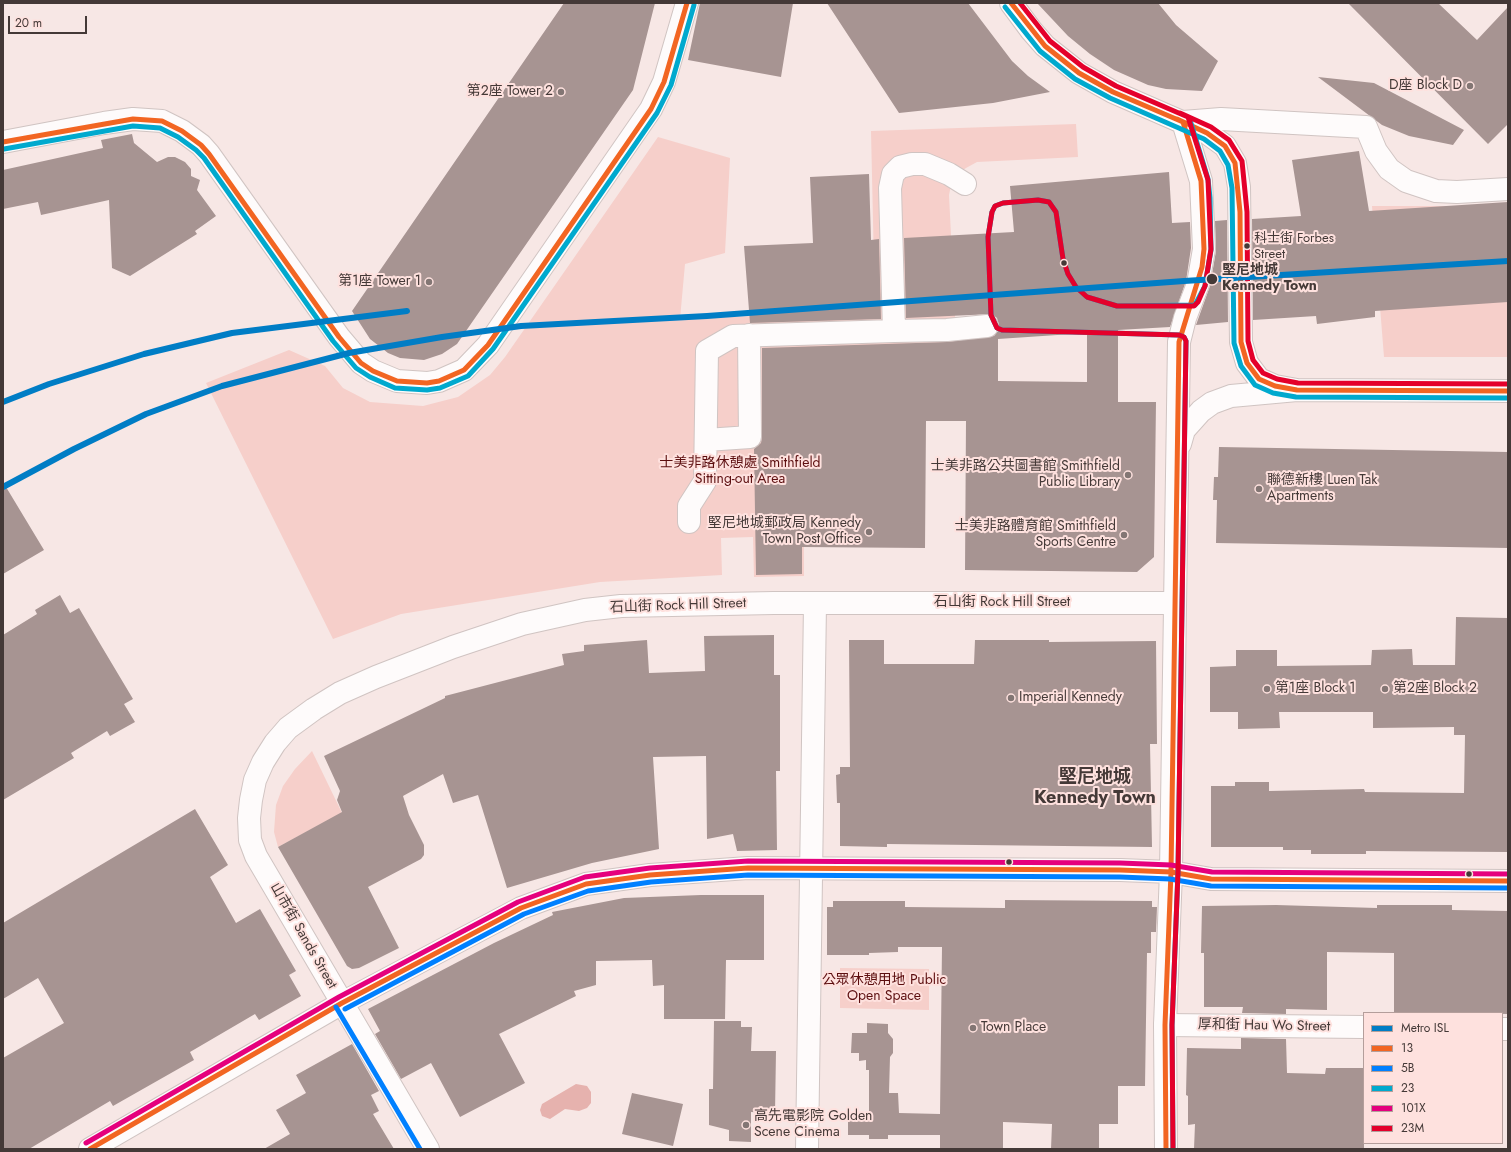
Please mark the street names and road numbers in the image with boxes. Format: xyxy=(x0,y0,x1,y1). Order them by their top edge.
street label: 石山街 Rock Hill Street xyxy=(610,595,746,617)
street label: 石山街 Rock Hill Street xyxy=(934,595,1070,611)
street label: 山市街 Sands Street xyxy=(266,880,340,992)
street label: 厚和街 Hau Wo Street xyxy=(1198,1016,1330,1036)

